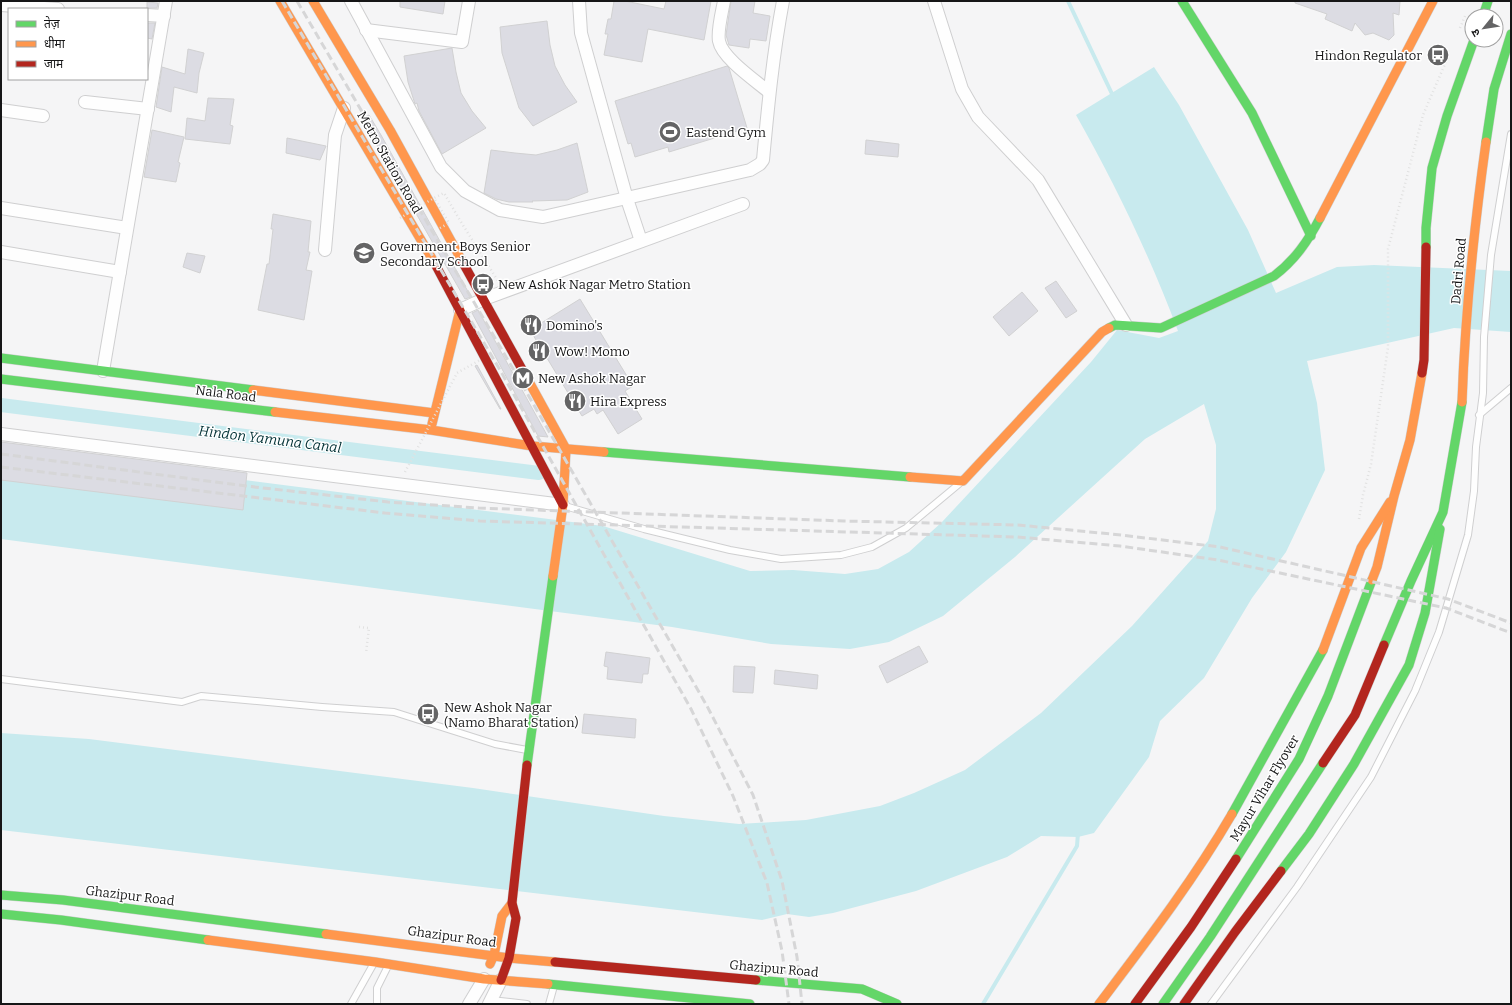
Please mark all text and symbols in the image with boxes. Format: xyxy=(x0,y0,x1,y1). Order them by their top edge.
legend xyxy=(8,8,148,80)
north arrow xyxy=(1464,8,1504,48)
text: तेज़ xyxy=(44,16,61,31)
text: उ xyxy=(1468,26,1483,39)
text: धीमा xyxy=(44,36,66,51)
bus stop icon: Hindon Regulator xyxy=(1425,42,1451,68)
place label: Hindon Regulator xyxy=(1314,48,1422,63)
text: जाम xyxy=(44,57,64,71)
street label: Metro Station Road xyxy=(354,109,425,216)
sports icon: Eastend Gym xyxy=(657,119,683,145)
place label: Eastend Gym xyxy=(686,125,767,140)
street label: Dadri Road xyxy=(1448,237,1469,305)
place label: Government Boys Senior Secondary School xyxy=(380,239,530,269)
school or university icon: Government Boys Senior Secondary School xyxy=(351,240,377,266)
bus stop icon: New Ashok Nagar Metro Station xyxy=(470,271,496,297)
place label: New Ashok Nagar Metro Station xyxy=(498,277,692,292)
restaurant icon: Domino's xyxy=(518,312,544,338)
place label: Domino's xyxy=(546,318,603,333)
restaurant icon: Wow! Momo xyxy=(526,338,552,364)
place label: Wow! Momo xyxy=(554,344,630,359)
metro station icon: New Ashok Nagar xyxy=(510,365,536,391)
place label: New Ashok Nagar xyxy=(538,371,646,386)
street label: Nala Road xyxy=(195,382,257,405)
restaurant icon: Hira Express xyxy=(562,388,588,414)
place label: Hira Express xyxy=(590,394,667,409)
water label: Hindon Yamuna Canal xyxy=(198,422,342,457)
place label: New Ashok Nagar (Namo Bharat Station) xyxy=(444,700,578,730)
bus stop icon: New Ashok Nagar (Namo Bharat Station) xyxy=(415,701,441,727)
street label: Mayur Vihar Flyover xyxy=(1227,732,1302,844)
street label: Ghazipur Road xyxy=(85,883,176,908)
street label: Ghazipur Road xyxy=(407,923,498,950)
street label: Ghazipur Road xyxy=(729,957,819,980)

